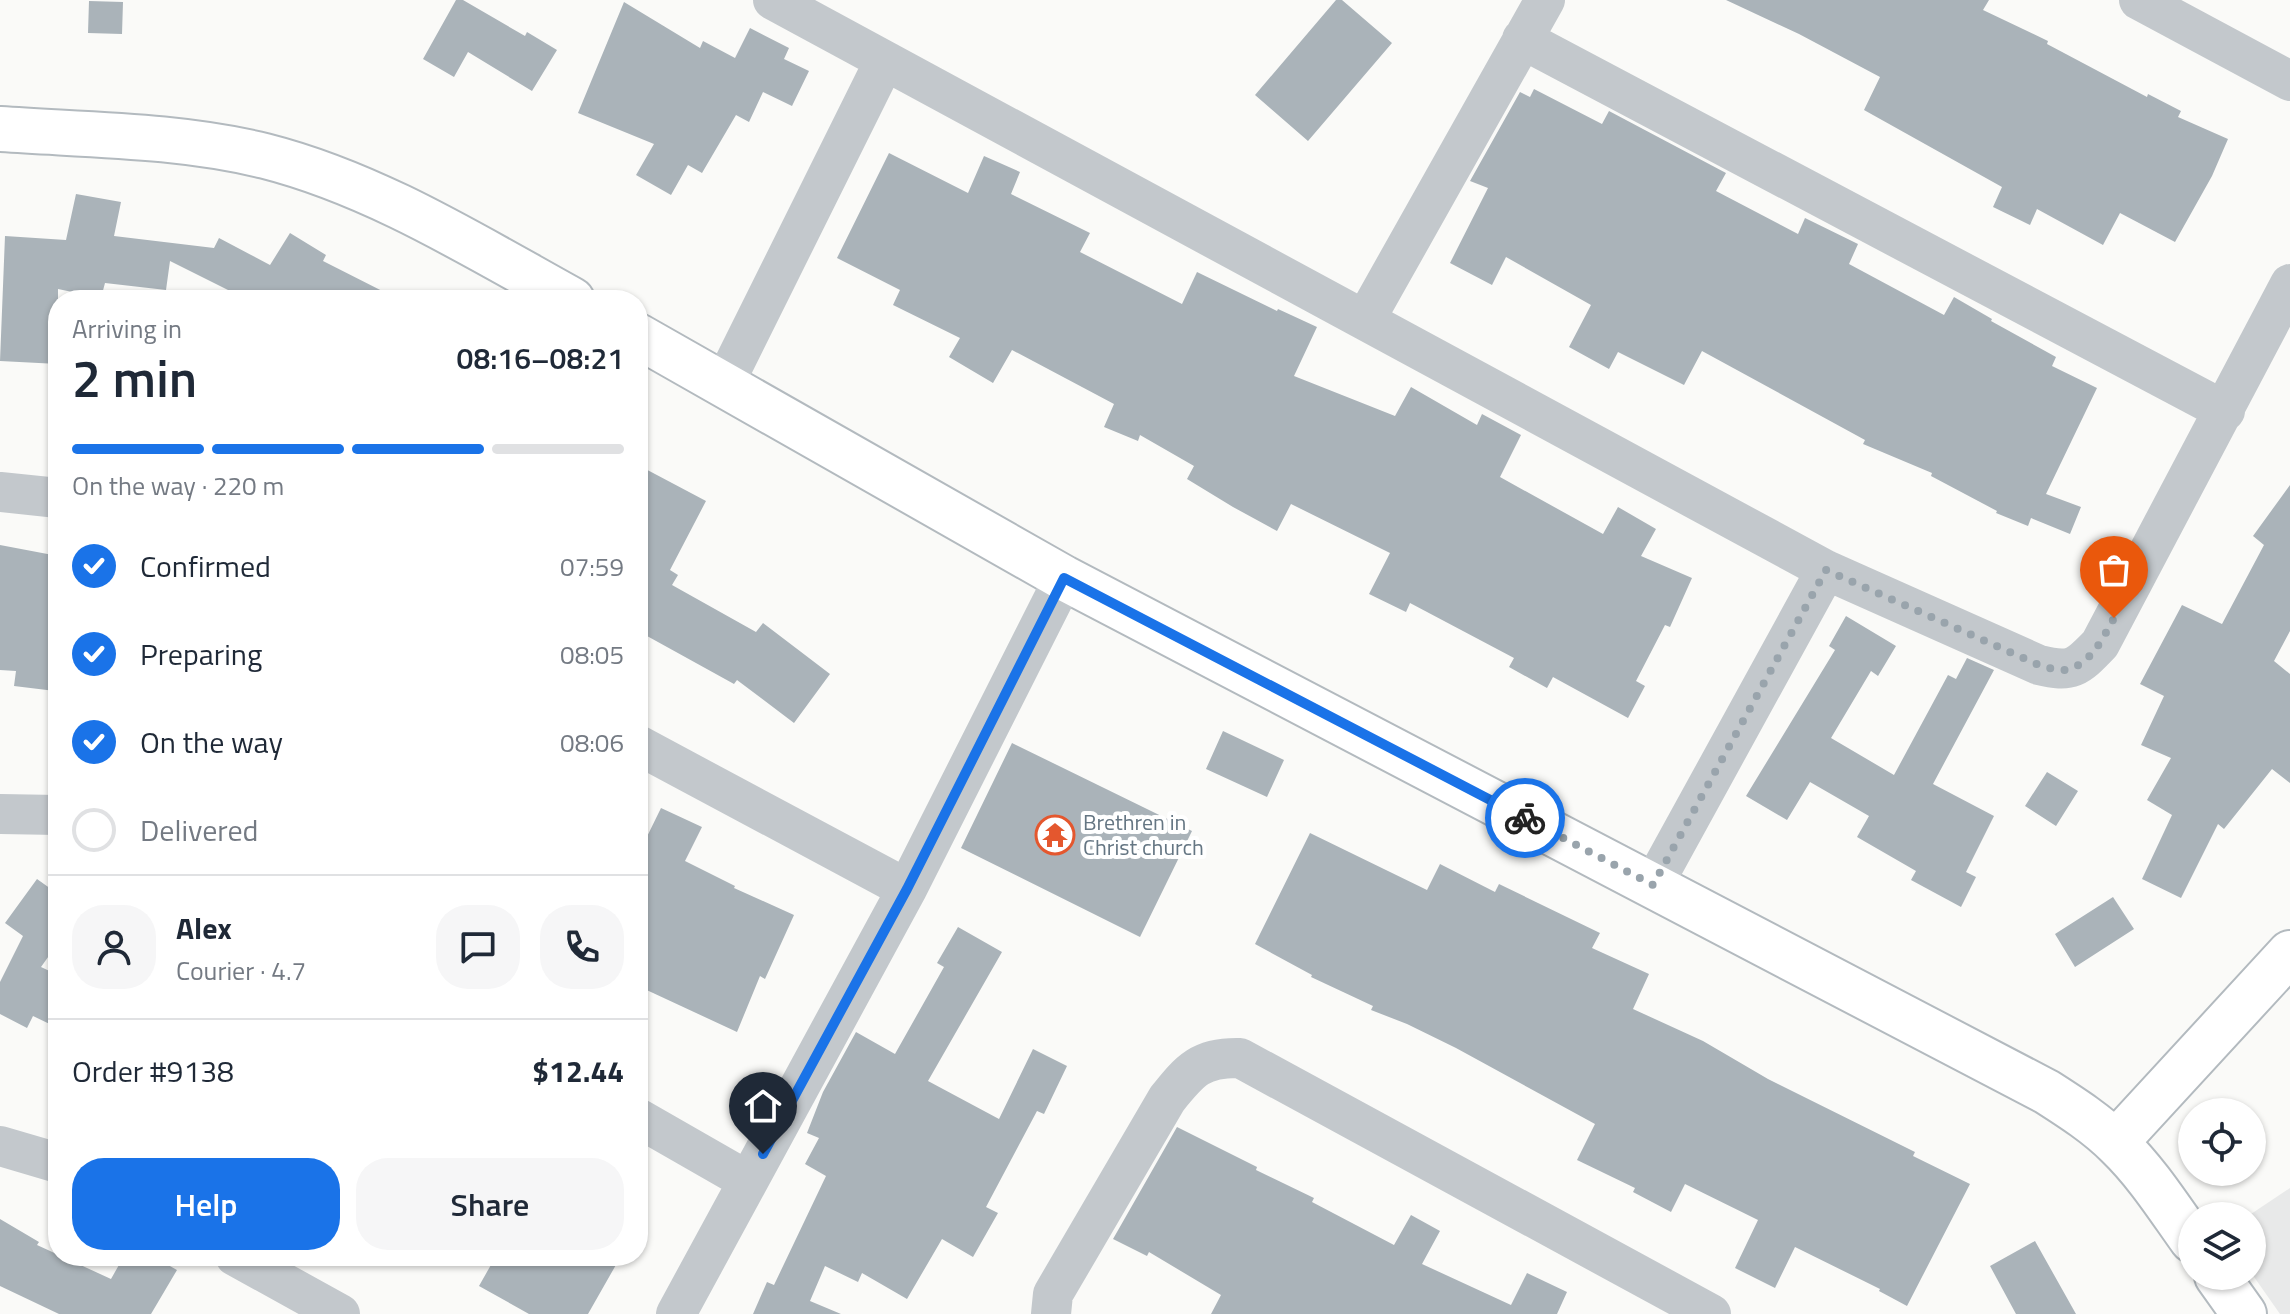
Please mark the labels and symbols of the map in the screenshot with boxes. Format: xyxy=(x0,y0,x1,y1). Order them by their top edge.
pin xyxy=(2080,536,2148,618)
courier xyxy=(1485,778,1565,858)
place label: Brethren in Christ church xyxy=(1083,805,1204,864)
temple icon: Brethren in Christ church xyxy=(1034,814,1076,856)
pin xyxy=(729,1072,797,1154)

